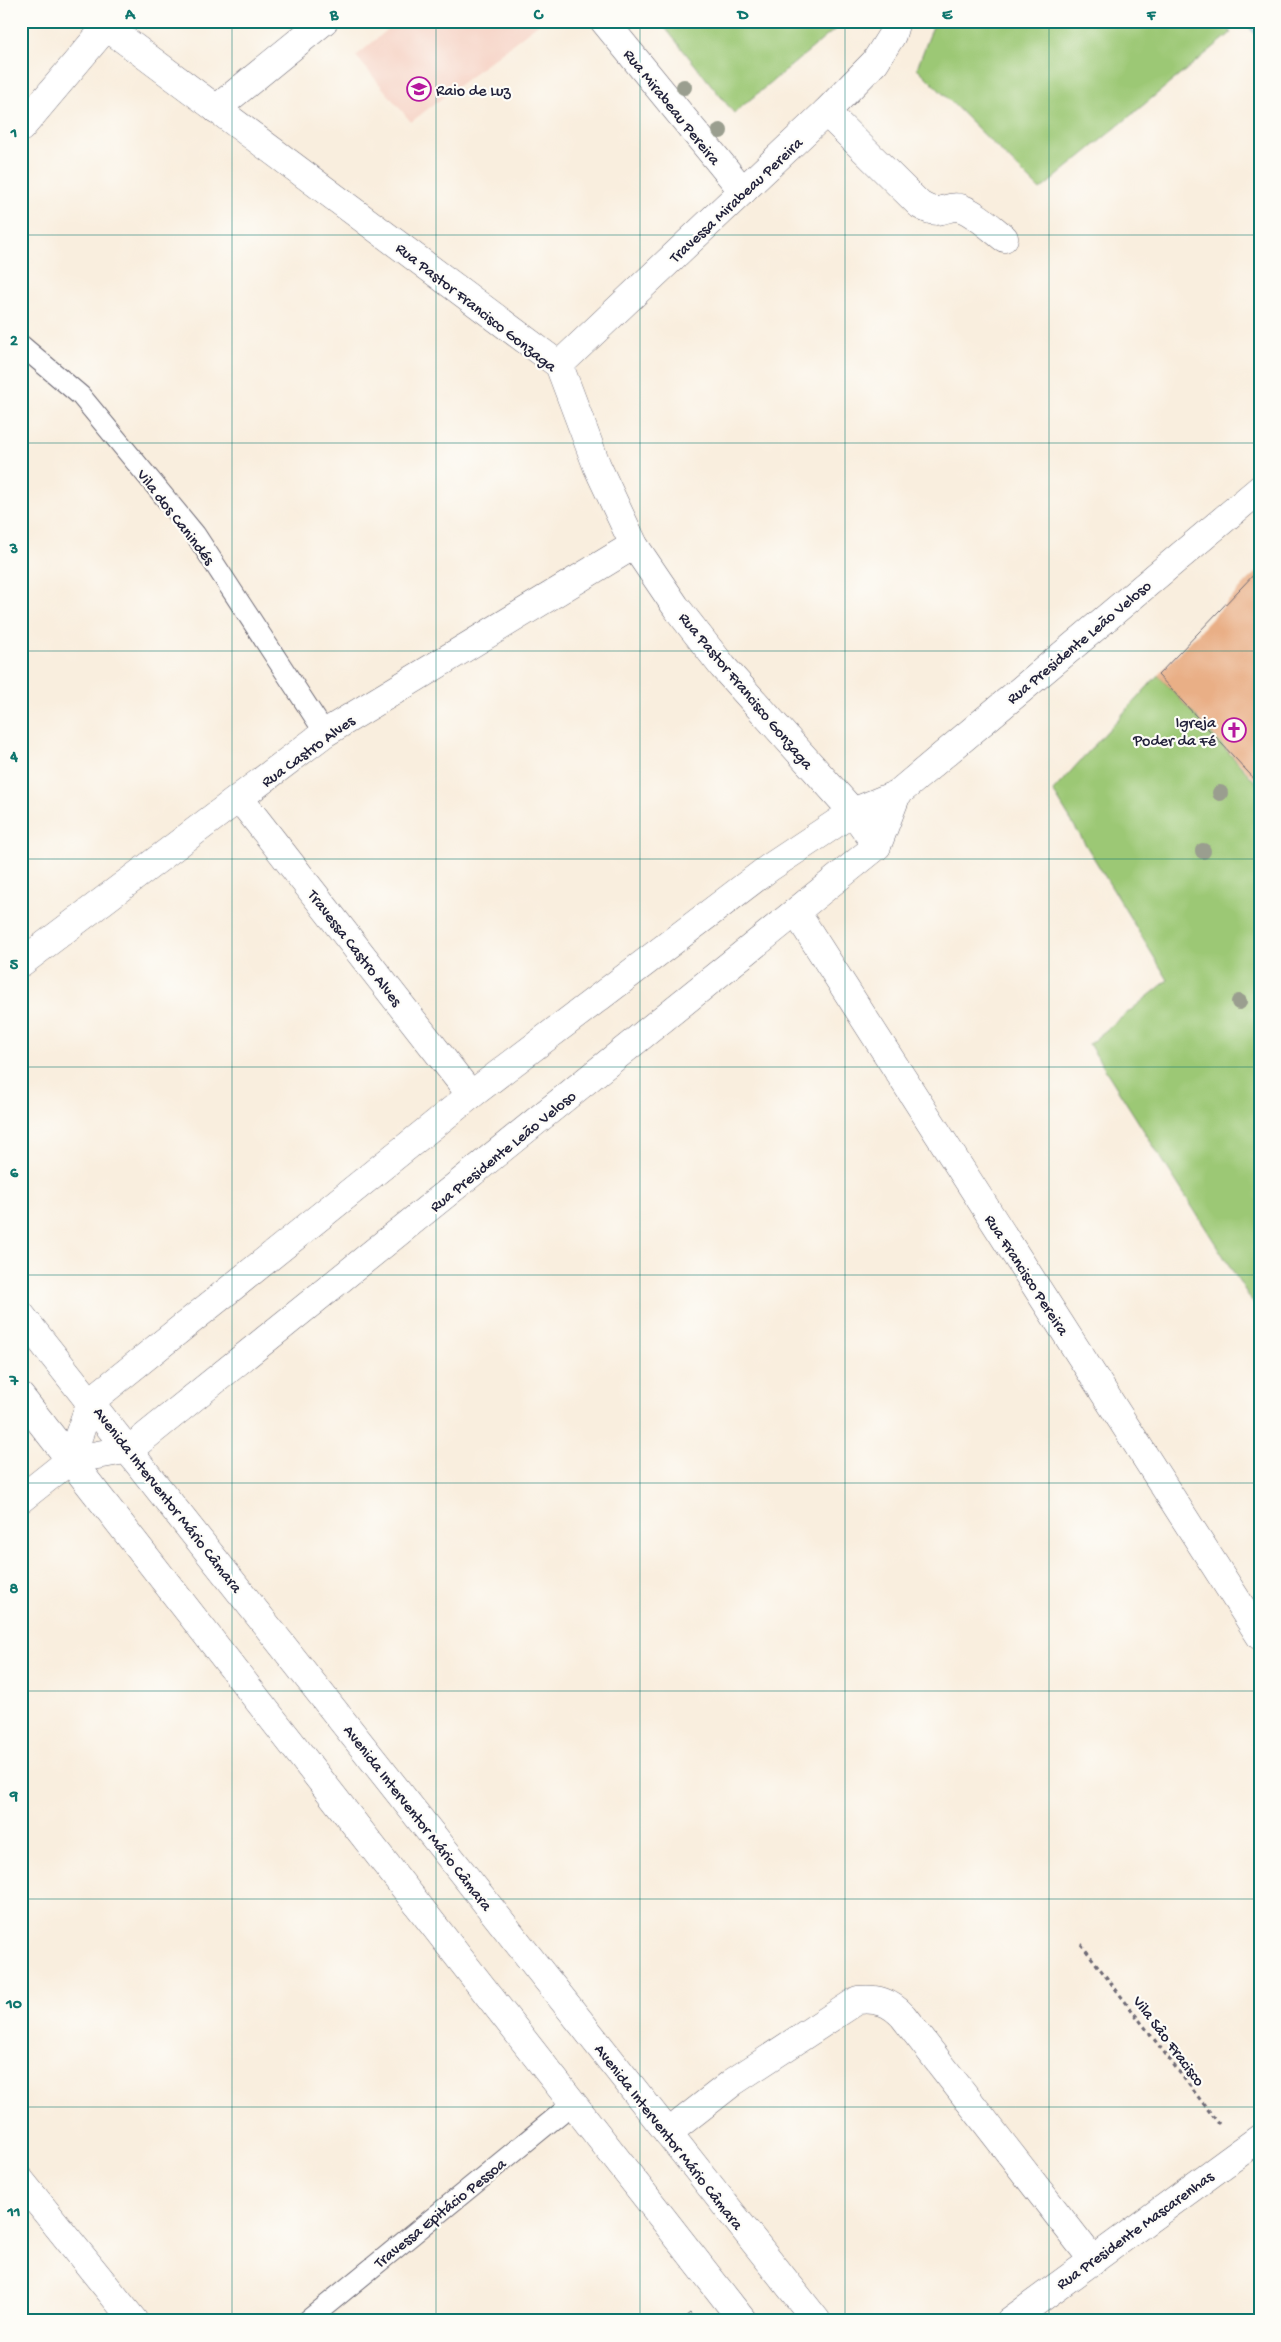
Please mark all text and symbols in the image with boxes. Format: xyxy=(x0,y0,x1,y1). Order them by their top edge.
text: A xyxy=(124,7,136,26)
text: B xyxy=(329,7,339,26)
text: C xyxy=(533,7,544,26)
text: D xyxy=(736,7,749,26)
text: E xyxy=(942,7,953,26)
text: F xyxy=(1146,7,1157,26)
street label: Rua Mirabeau Pereira xyxy=(618,46,724,171)
school or university icon: Raio de Luz xyxy=(406,76,432,102)
place label: Raio de Luz xyxy=(436,83,512,102)
text: 1 xyxy=(10,125,17,144)
street label: Travessa Mirabeau Pereira xyxy=(666,134,809,269)
street label: Rua Pastor Francisco Gonzaga xyxy=(391,240,560,378)
text: 2 xyxy=(10,333,18,352)
street label: Vila dos Canindés xyxy=(131,466,218,570)
text: 3 xyxy=(9,541,18,560)
street label: Rua Presidente Leão Veloso xyxy=(1004,578,1156,710)
street label: Rua Pastor Francisco Gonzaga xyxy=(673,610,816,775)
street label: Rua Castro Alves xyxy=(259,712,360,793)
place label: Igreja Poder da Fé xyxy=(1132,715,1217,752)
church icon: Igreja Poder da Fé xyxy=(1221,717,1247,743)
text: 4 xyxy=(9,749,18,768)
street label: Travessa Castro Alves xyxy=(301,886,405,1012)
text: 5 xyxy=(10,957,19,976)
street label: Rua Presidente Leão Veloso xyxy=(427,1088,581,1218)
text: 6 xyxy=(10,1165,19,1184)
street label: Rua Francisco Pereira xyxy=(979,1212,1072,1341)
text: 7 xyxy=(9,1373,19,1392)
street label: Avenida Interventor Mário Câmara xyxy=(88,1404,245,1599)
text: 8 xyxy=(10,1581,19,1600)
street label: Avenida Interventor Mário Câmara xyxy=(338,1722,495,1917)
text: 9 xyxy=(9,1788,18,1807)
street label: Vila Sâo Fracisco xyxy=(1126,1992,1207,2091)
text: 10 xyxy=(5,1996,22,2015)
street label: Avenida Interventor Mário Câmara xyxy=(589,2041,746,2236)
street label: Travessa Epitácio Pessoa xyxy=(371,2155,512,2274)
street label: Rua Presidente Mascarenhas xyxy=(1054,2168,1219,2295)
text: 11 xyxy=(7,2204,20,2223)

